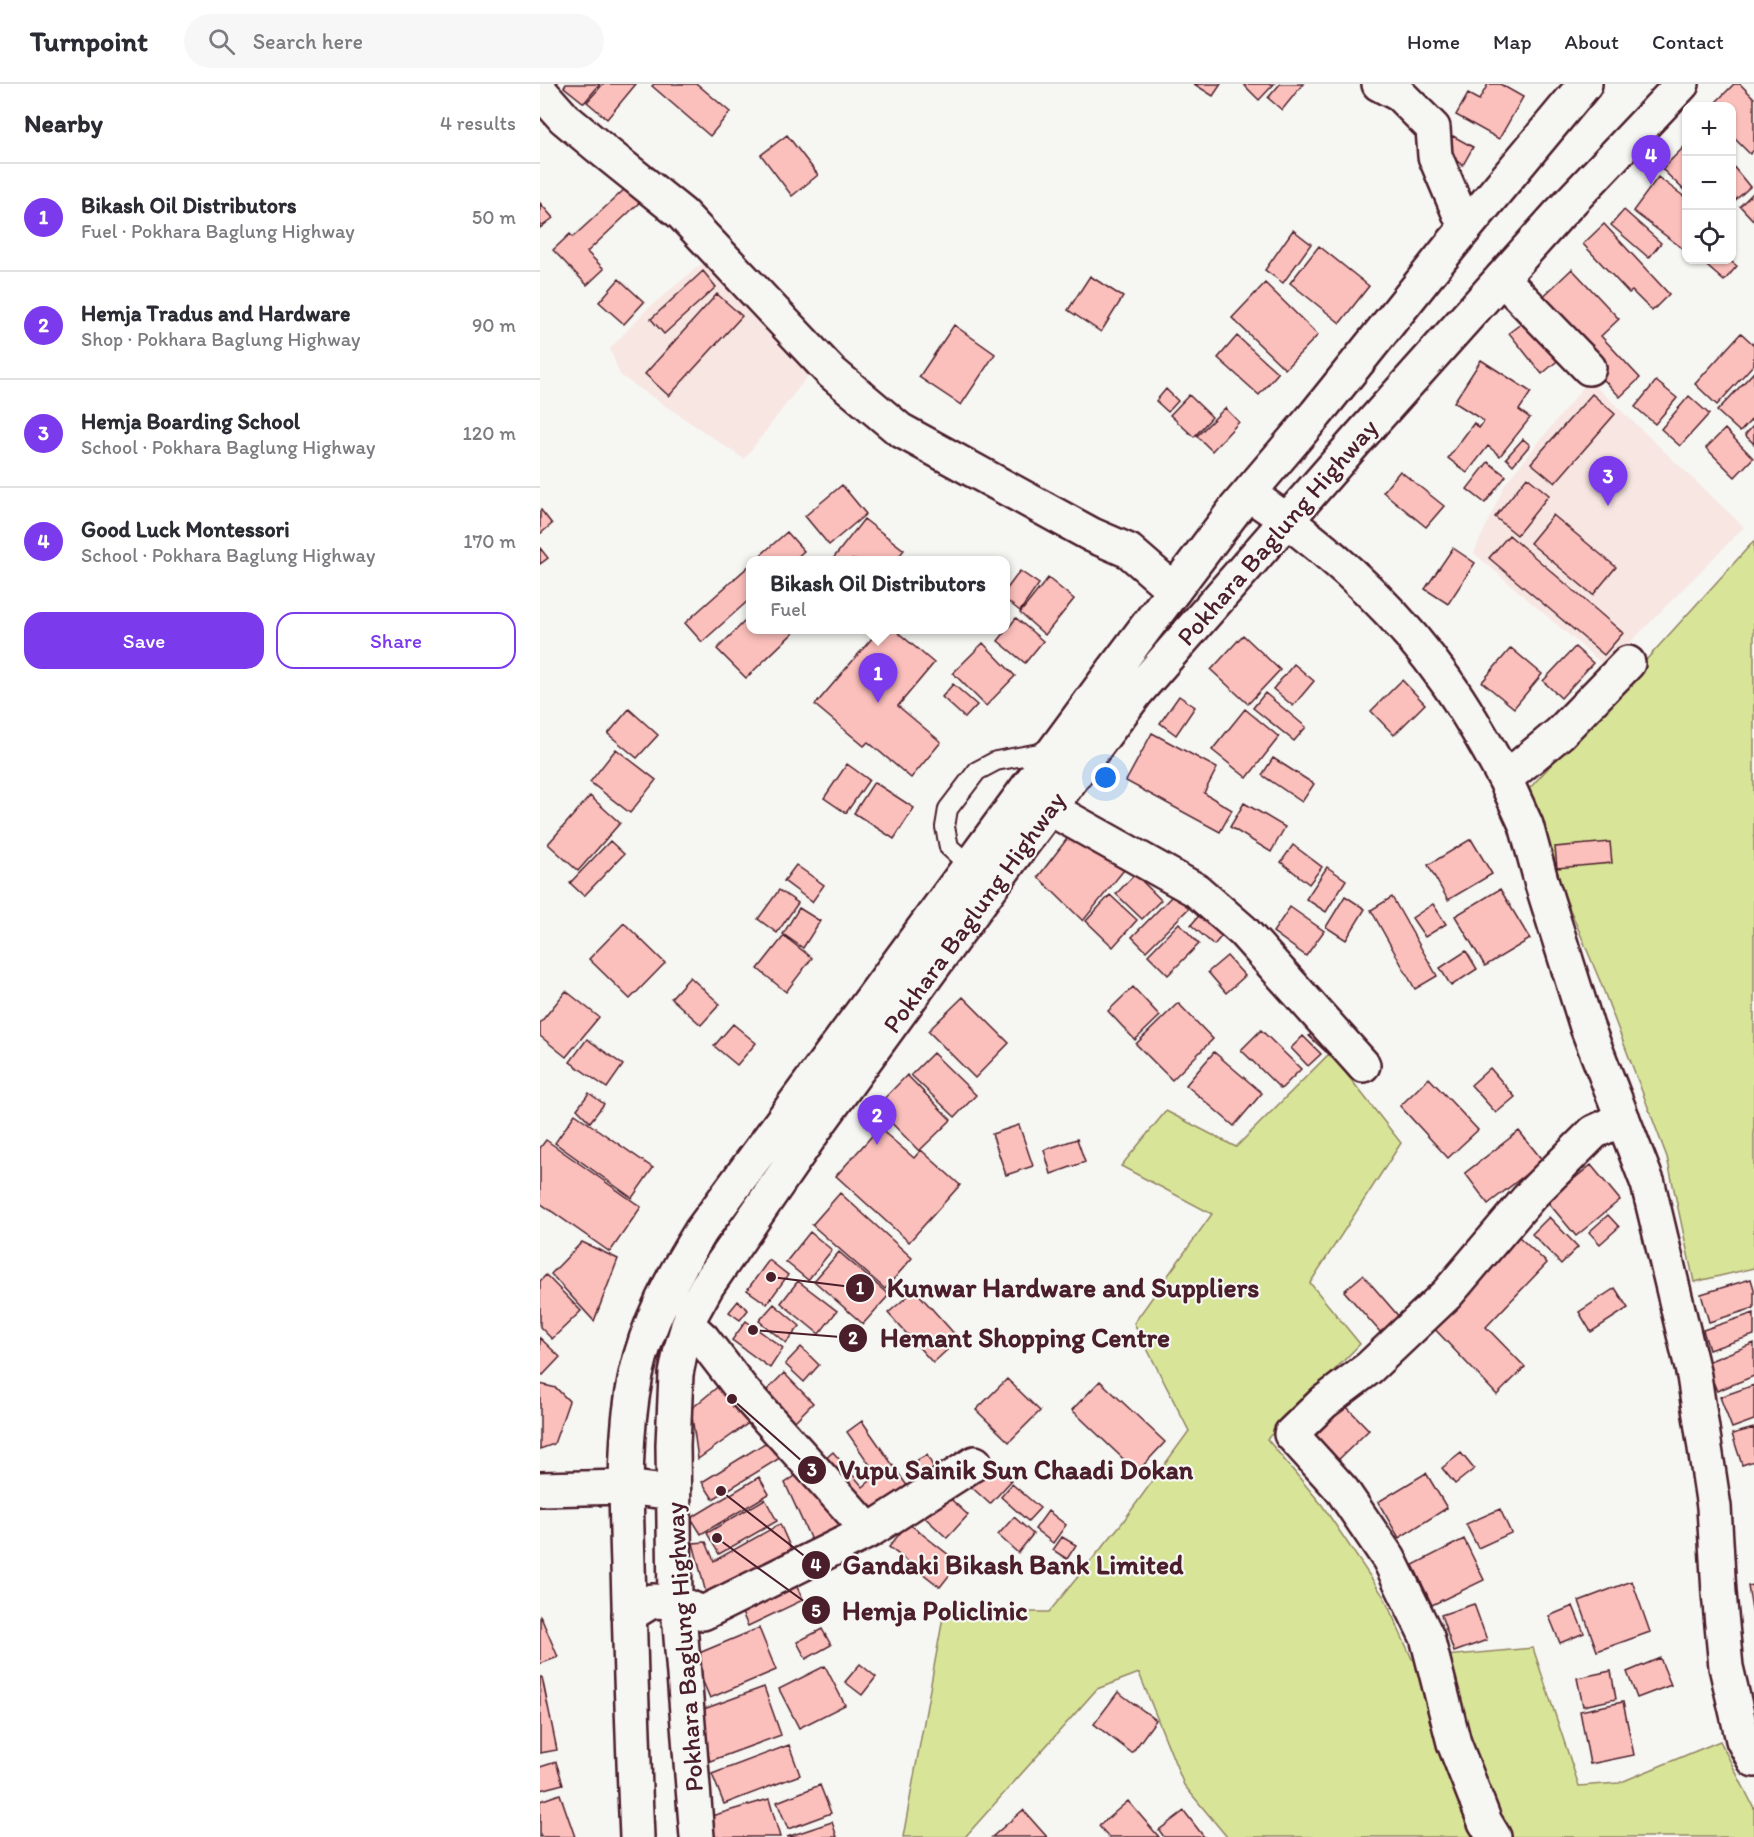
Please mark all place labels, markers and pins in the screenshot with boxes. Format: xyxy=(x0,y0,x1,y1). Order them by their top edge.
pin: 4 xyxy=(1632,135,1670,185)
pin: 3 xyxy=(1588,456,1628,506)
pin: 1 xyxy=(858,654,898,703)
pin: 2 xyxy=(858,1096,896,1145)
callout: Kunwar Hardware and Suppliers xyxy=(845,1265,1271,1310)
callout: Hemant Shopping Centre xyxy=(838,1315,1183,1360)
callout: Vupu Sainik Sun Chaadi Dokan xyxy=(797,1447,1206,1492)
callout: Gandaki Bikash Bank Limited xyxy=(801,1542,1196,1587)
callout: Hemja Policlinic xyxy=(801,1588,1040,1633)

